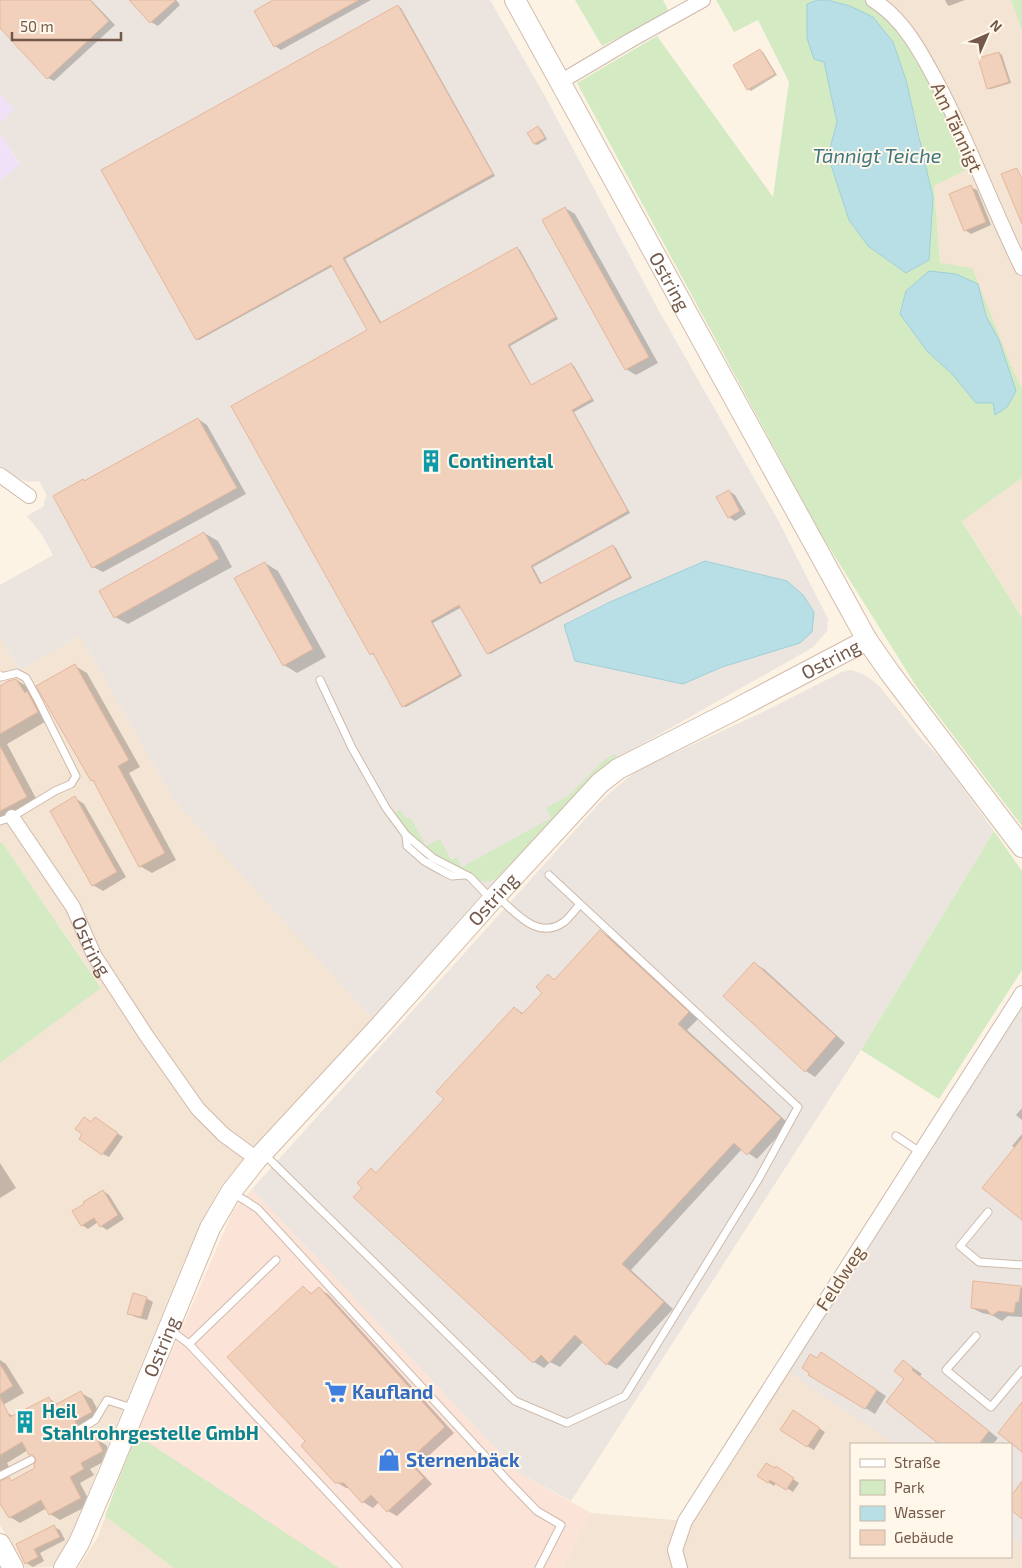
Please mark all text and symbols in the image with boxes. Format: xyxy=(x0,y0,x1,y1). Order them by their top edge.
scale bar xyxy=(12,10,121,42)
north arrow xyxy=(962,10,1012,60)
text: N xyxy=(987,16,1006,35)
text: 50 m xyxy=(20,17,54,35)
street label: Am Tännigt xyxy=(927,78,988,175)
water label: Tännigt Teiche xyxy=(813,143,942,167)
street label: Ostring xyxy=(645,248,696,315)
building icon: Continental xyxy=(418,448,444,474)
place label: Continental xyxy=(448,449,554,472)
street label: Ostring xyxy=(797,634,864,684)
street label: Ostring xyxy=(463,867,523,930)
street label: Ostring xyxy=(68,913,117,980)
street label: Feldweg xyxy=(810,1240,869,1315)
street label: Ostring xyxy=(138,1312,184,1380)
supermarket icon: Kaufland xyxy=(323,1379,349,1405)
place label: Kaufland xyxy=(352,1380,433,1403)
place label: Heil Stahlrohrgestelle GmbH xyxy=(42,1399,259,1444)
building icon: Heil Stahlrohrgestelle GmbH xyxy=(12,1409,38,1435)
legend xyxy=(850,1443,1012,1558)
shop icon: Sternenbäck xyxy=(376,1447,402,1473)
place label: Sternenbäck xyxy=(406,1448,520,1471)
text: Straße xyxy=(894,1453,940,1471)
text: Park xyxy=(894,1478,925,1496)
text: Wasser xyxy=(894,1503,946,1521)
text: Gebäude xyxy=(894,1528,953,1546)

